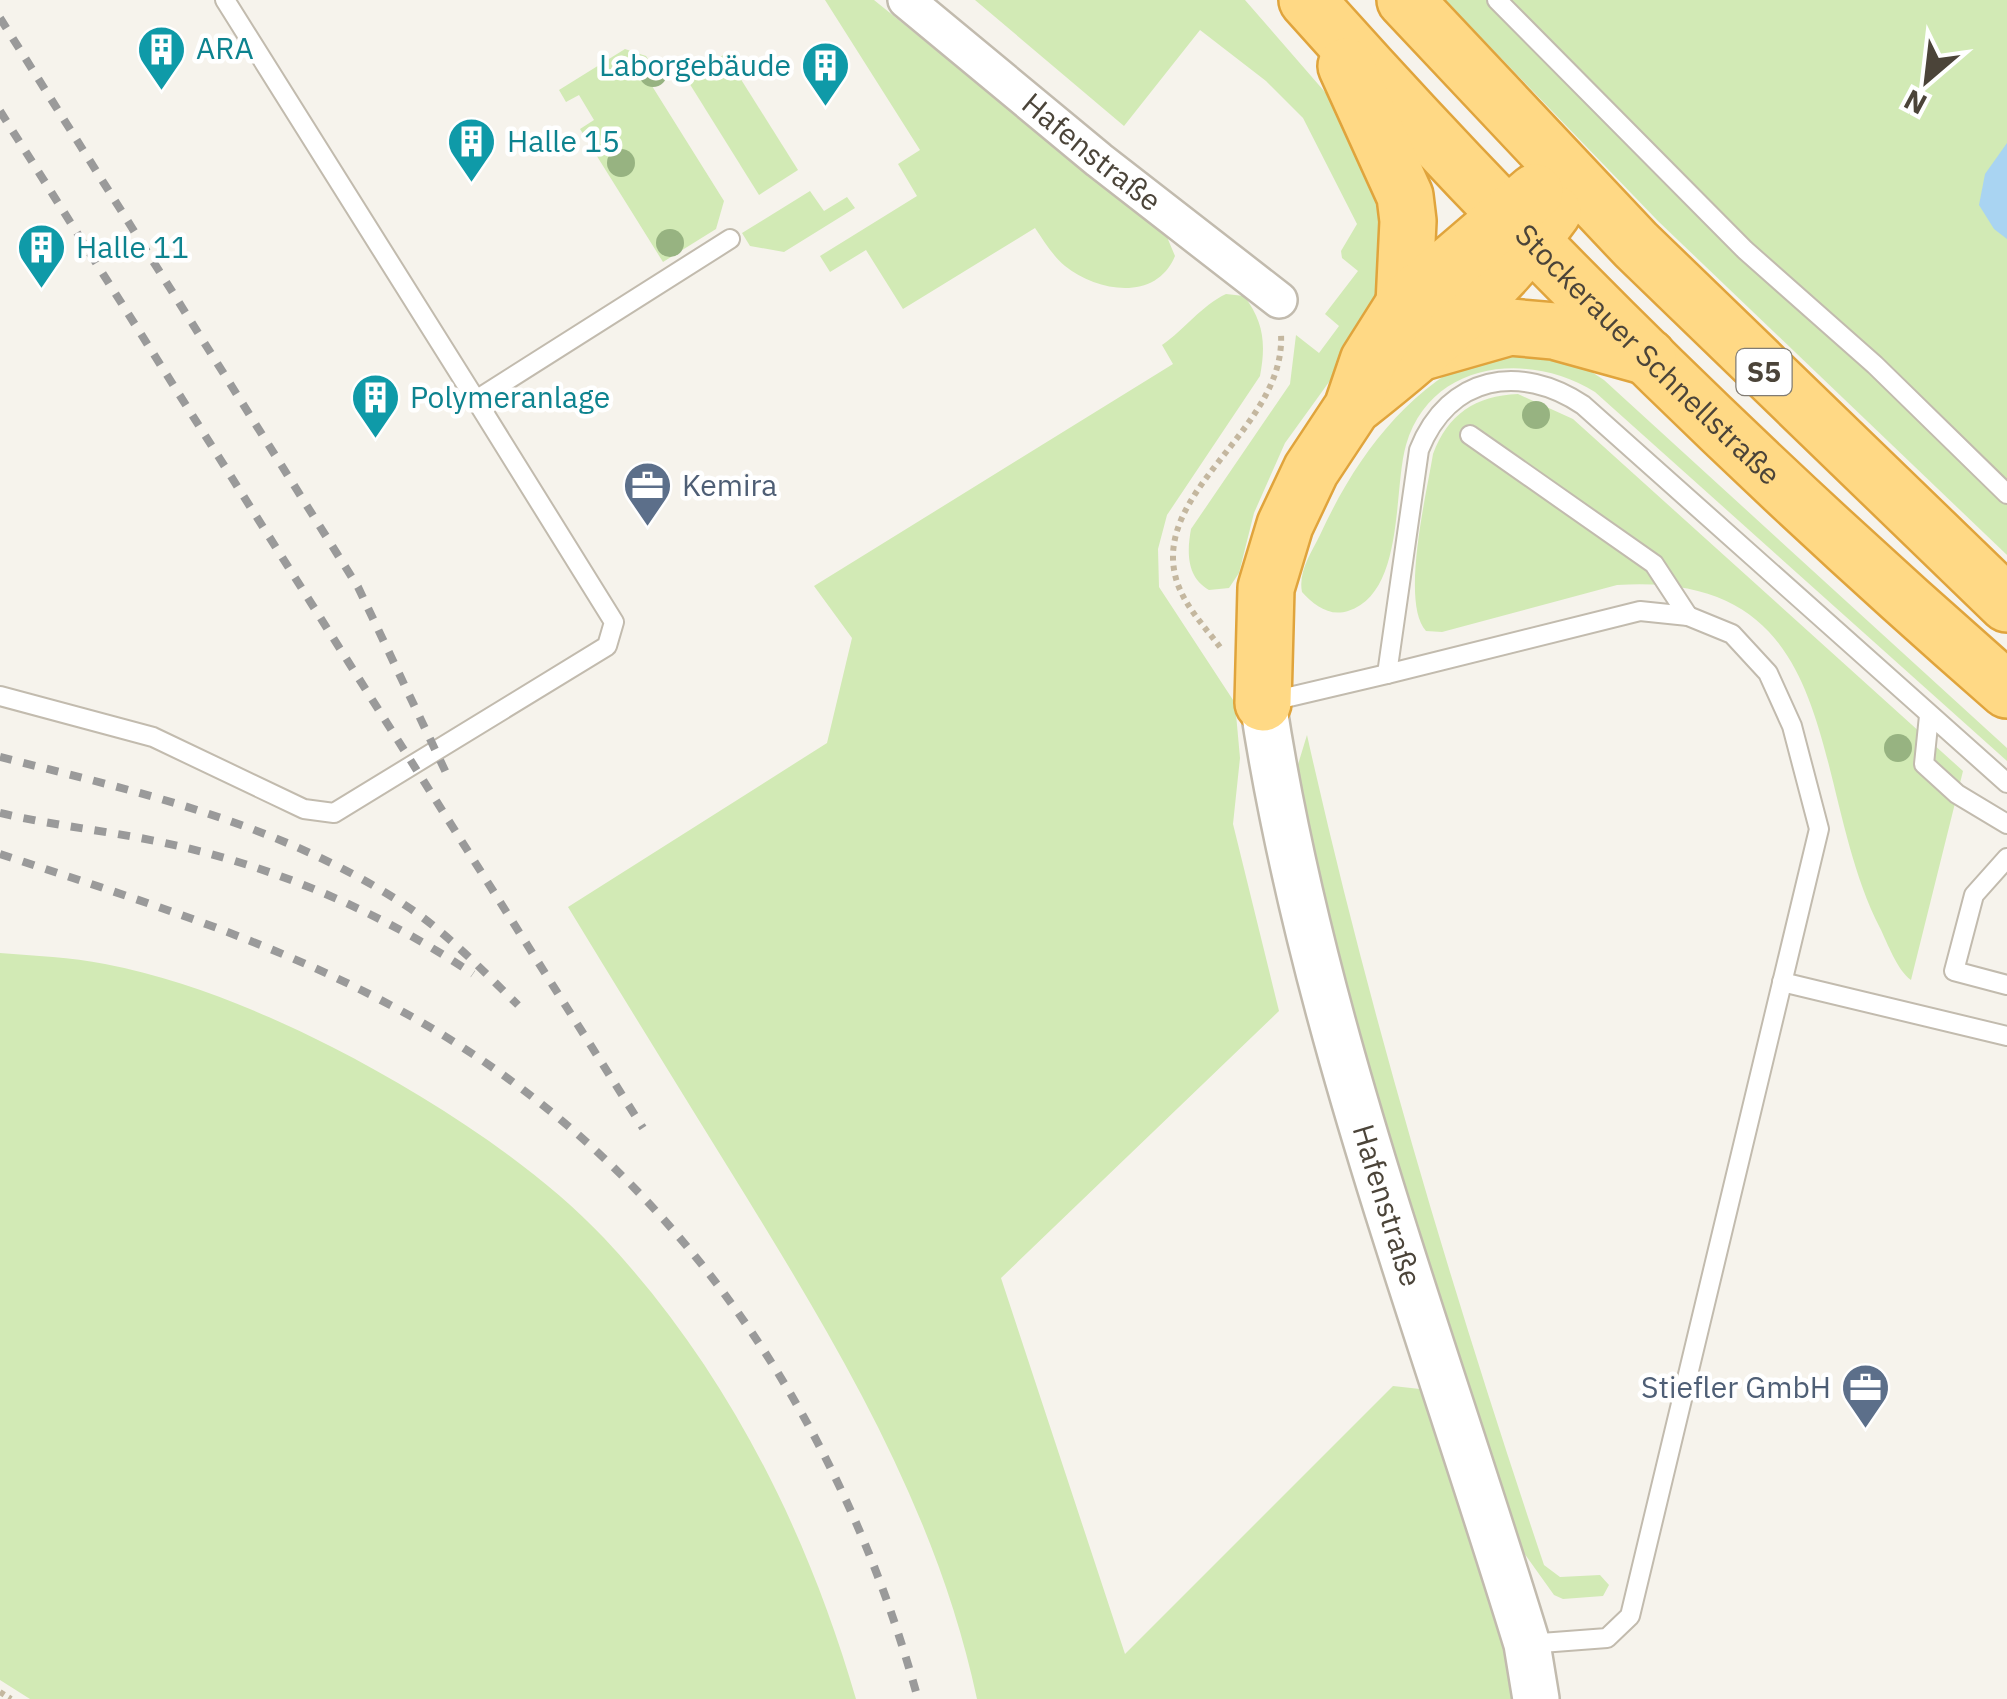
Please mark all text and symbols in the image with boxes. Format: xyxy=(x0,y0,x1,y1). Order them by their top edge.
building icon: ARA xyxy=(135,23,187,91)
place label: ARA xyxy=(196,28,254,67)
north arrow xyxy=(1877,30,1977,130)
building icon: Laborgebäude xyxy=(800,40,852,108)
place label: Laborgebäude xyxy=(599,45,791,84)
text: N xyxy=(1897,81,1933,124)
street label: Hafenstraße xyxy=(1015,83,1170,219)
building icon: Halle 15 xyxy=(446,116,498,184)
place label: Halle 15 xyxy=(507,121,620,160)
street label: Stockerauer Schnellstraße xyxy=(1508,215,1789,493)
building icon: Halle 11 xyxy=(15,222,67,290)
place label: Halle 11 xyxy=(76,227,189,266)
road number: S5 xyxy=(1736,349,1792,395)
building icon: Polymeranlage xyxy=(349,372,401,440)
place label: Polymeranlage xyxy=(410,377,610,416)
office icon: Kemira xyxy=(621,460,673,528)
place label: Kemira xyxy=(682,465,777,504)
street label: Hafenstraße xyxy=(1345,1119,1432,1291)
office icon: Stiefler GmbH xyxy=(1840,1362,1892,1430)
place label: Stiefler GmbH xyxy=(1641,1367,1831,1406)

